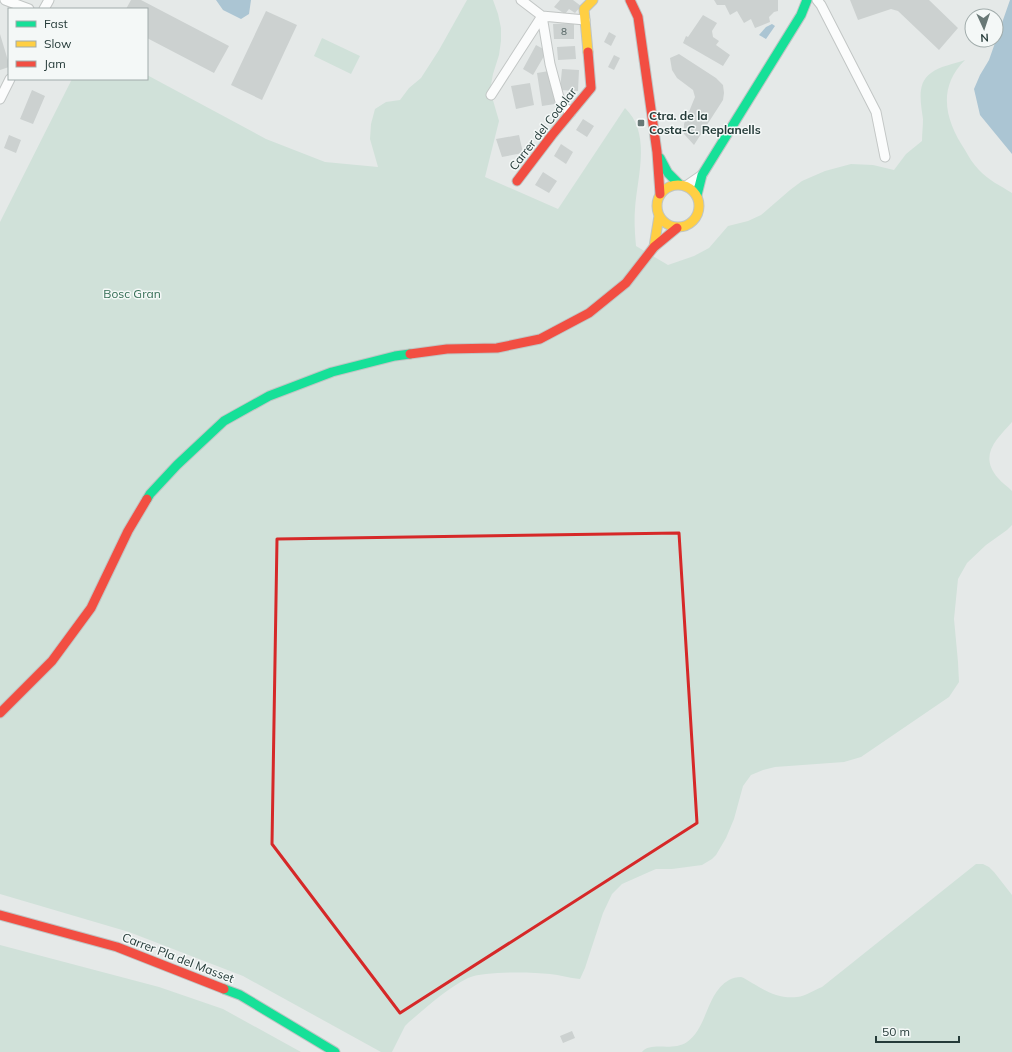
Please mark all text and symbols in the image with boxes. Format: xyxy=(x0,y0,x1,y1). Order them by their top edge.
legend xyxy=(8,8,148,80)
north arrow xyxy=(964,8,1004,48)
text: Fast xyxy=(44,16,68,31)
house number: 8 xyxy=(561,25,567,38)
text: N xyxy=(980,31,989,45)
text: Slow xyxy=(44,36,72,51)
text: Jam xyxy=(44,56,66,71)
street label: Carrer del Codolar xyxy=(506,84,580,173)
place label: Ctra. de la Costa-C. Replanells xyxy=(649,108,761,137)
marker: Ctra. de la Costa-C. Replanells xyxy=(636,118,646,128)
park label: Bosc Gran xyxy=(103,286,161,301)
street label: Carrer Pla del Masset xyxy=(120,929,236,986)
scale bar xyxy=(876,1018,959,1044)
text: 50 m xyxy=(882,1024,910,1039)

